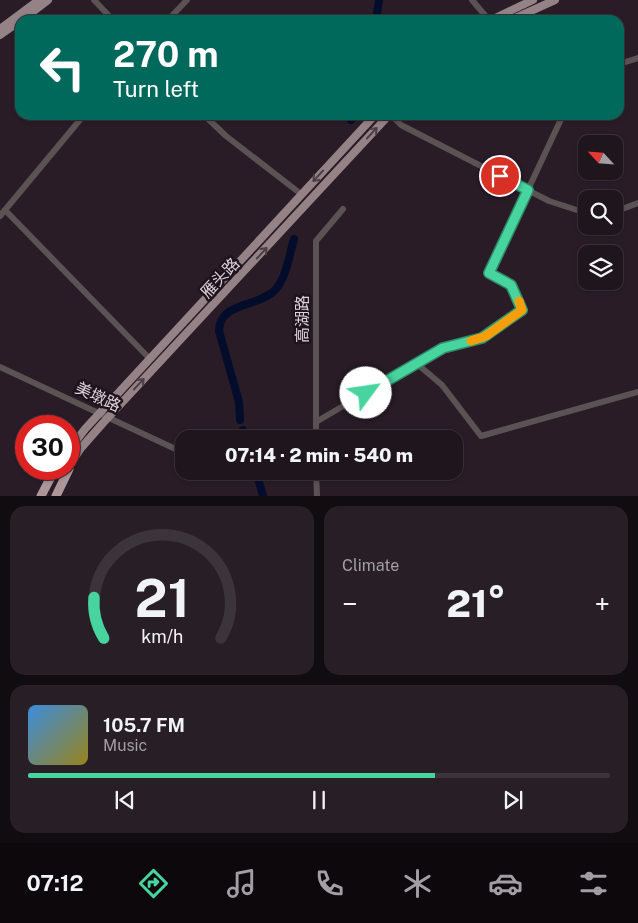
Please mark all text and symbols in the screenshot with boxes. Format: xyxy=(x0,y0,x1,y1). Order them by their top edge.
text: 270 m xyxy=(113,34,219,75)
icon: left xyxy=(30,35,95,100)
text: Turn left xyxy=(113,76,199,102)
one-way arrow xyxy=(366,127,378,140)
north arrow xyxy=(578,135,622,180)
map controls xyxy=(578,135,623,290)
pin xyxy=(479,155,521,197)
icon: arrive xyxy=(486,162,514,190)
one-way arrow xyxy=(312,169,324,182)
button: search xyxy=(578,190,623,235)
button: layers xyxy=(578,245,623,290)
one-way arrow xyxy=(256,246,267,259)
street label: 雁头路 xyxy=(197,254,243,302)
street label: 高湖路 xyxy=(293,295,312,343)
position arrow xyxy=(339,366,391,418)
street label: 美墩路 xyxy=(72,378,124,416)
one-way arrow xyxy=(133,378,145,390)
speed limit sign: 30 xyxy=(15,415,80,480)
text: 07:14 · 2 min · 540 m xyxy=(225,444,413,466)
text: Climate xyxy=(342,556,399,575)
text: 21 xyxy=(134,568,190,629)
text: 21° xyxy=(446,581,506,626)
text: − xyxy=(342,587,358,620)
text: + xyxy=(594,587,610,620)
text: km/h xyxy=(141,626,183,647)
text: 105.7 FM xyxy=(103,714,185,736)
text: Music xyxy=(103,736,147,755)
icon: previous xyxy=(111,786,139,814)
icon: pause xyxy=(305,786,333,814)
icon: next xyxy=(499,786,527,814)
icon: directions xyxy=(136,866,171,901)
icon: music xyxy=(224,866,259,901)
icon: phone xyxy=(312,866,347,901)
icon: climate xyxy=(400,866,435,901)
icon: car xyxy=(488,866,523,901)
icon: filters xyxy=(576,866,611,901)
text: 07:12 xyxy=(27,870,83,896)

